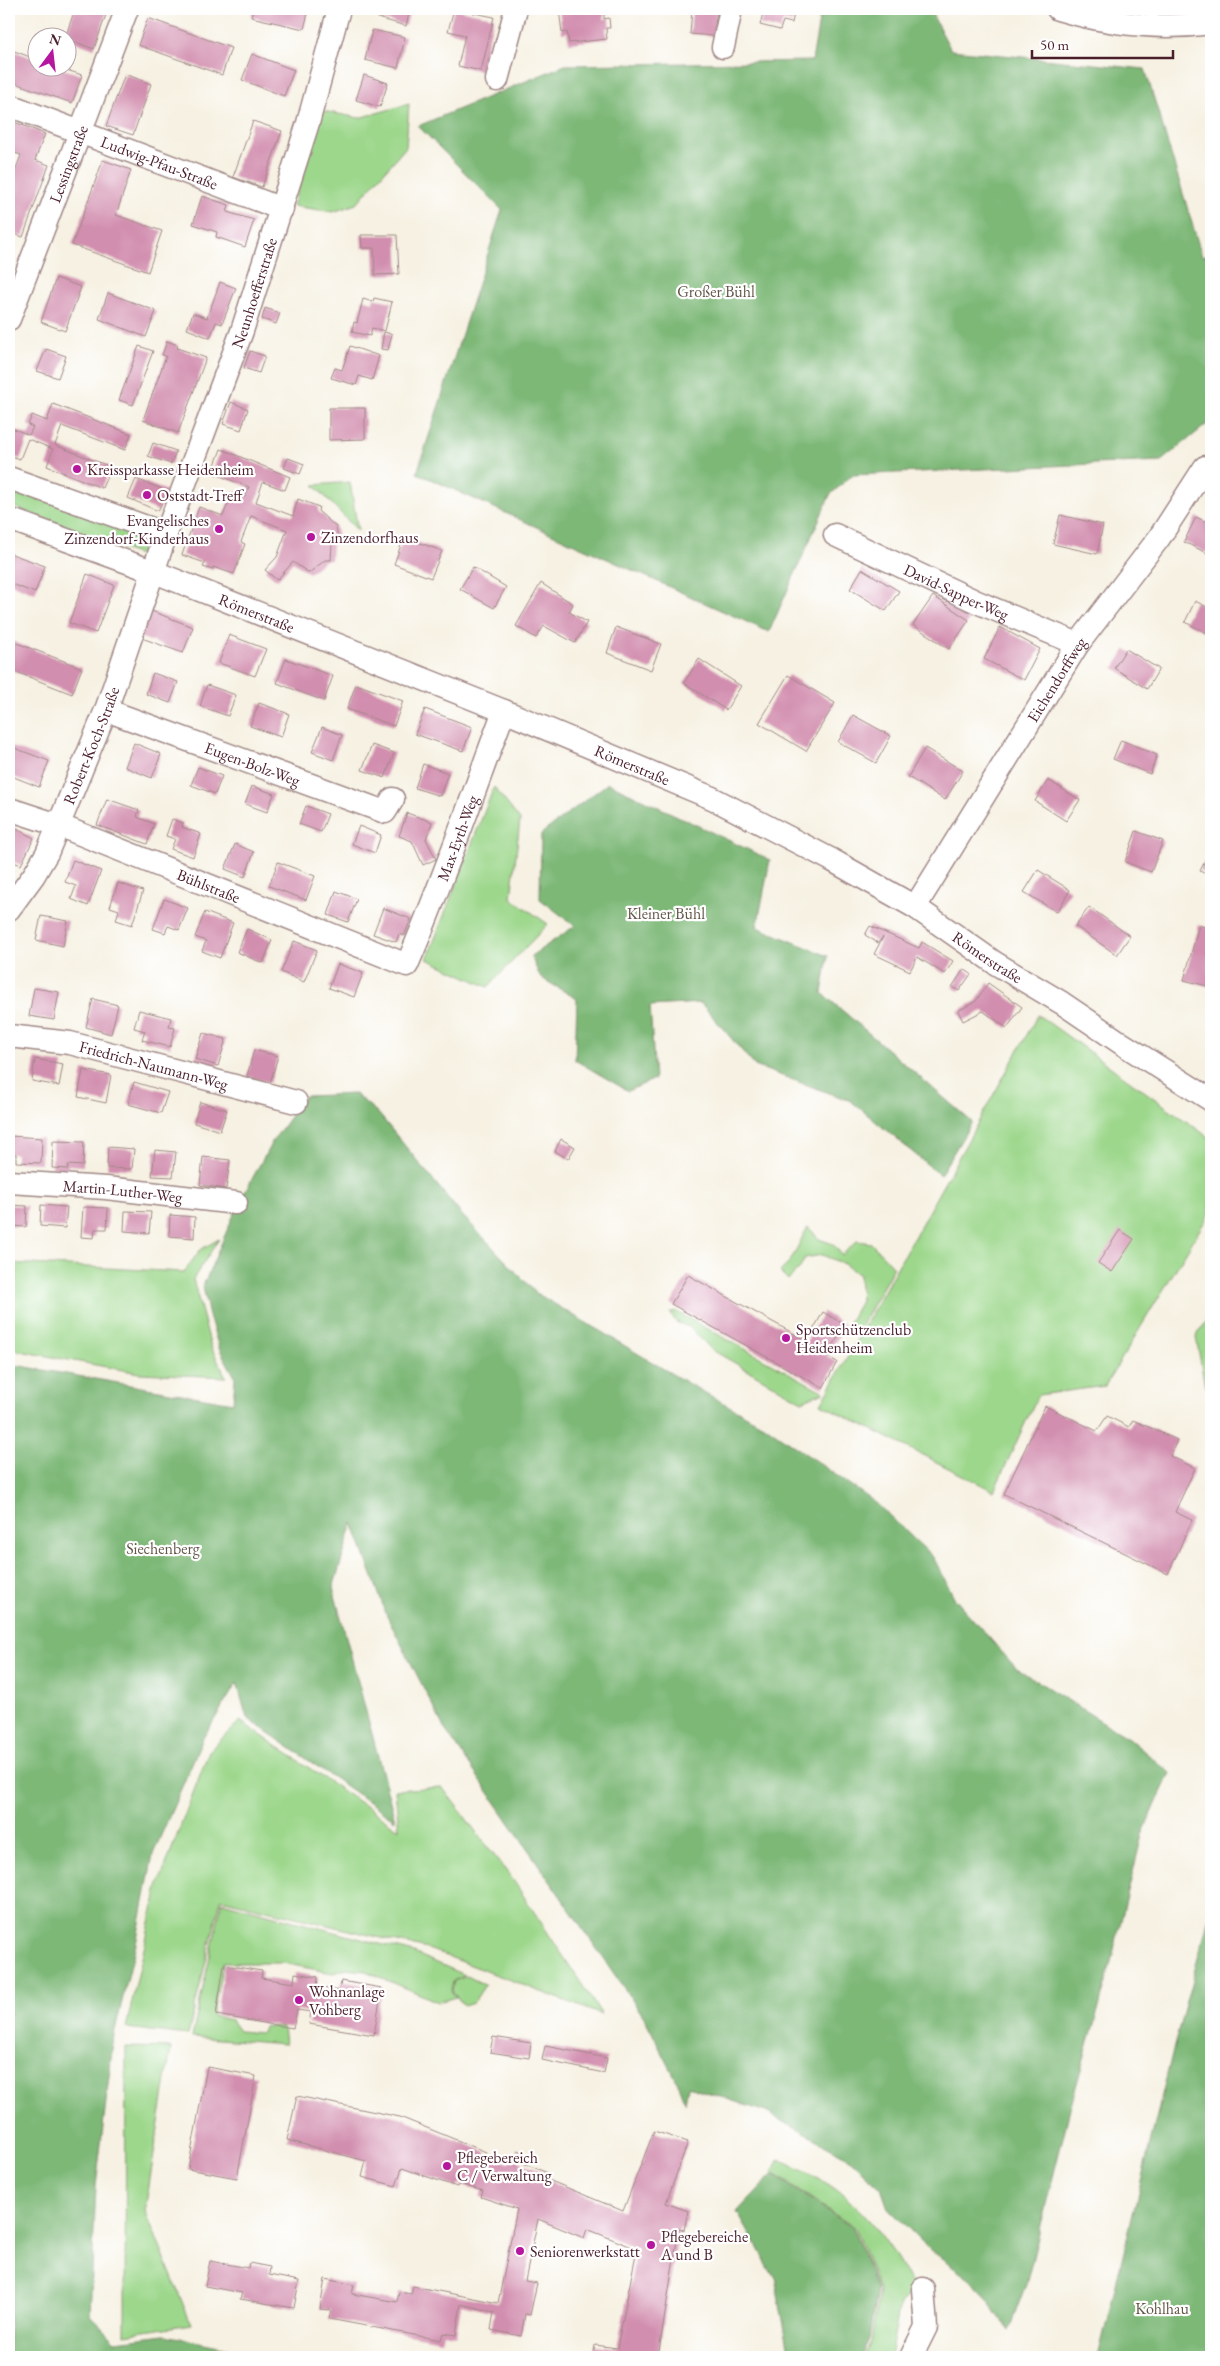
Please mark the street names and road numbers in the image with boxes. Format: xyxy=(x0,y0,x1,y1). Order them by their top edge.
street label: Lessingstraße xyxy=(44,122,93,206)
street label: Ludwig-Pfau-Straße xyxy=(98,131,221,195)
street label: Neunhoefferstraße xyxy=(226,235,282,351)
street label: David-Sapper-Weg xyxy=(900,559,1013,625)
street label: Römerstraße xyxy=(216,589,298,638)
street label: Eichendorffweg xyxy=(1022,632,1092,726)
street label: Robert-Koch-Straße xyxy=(58,684,124,808)
street label: Eugen-Bolz-Weg xyxy=(202,737,304,791)
street label: Römerstraße xyxy=(591,740,673,790)
street label: Max-Eyth-Weg xyxy=(432,791,483,884)
street label: Bühlstraße xyxy=(174,864,243,908)
street label: Römerstraße xyxy=(948,926,1026,988)
street label: Friedrich-Naumann-Weg xyxy=(77,1036,231,1095)
street label: Martin-Luther-Weg xyxy=(62,1175,184,1208)

